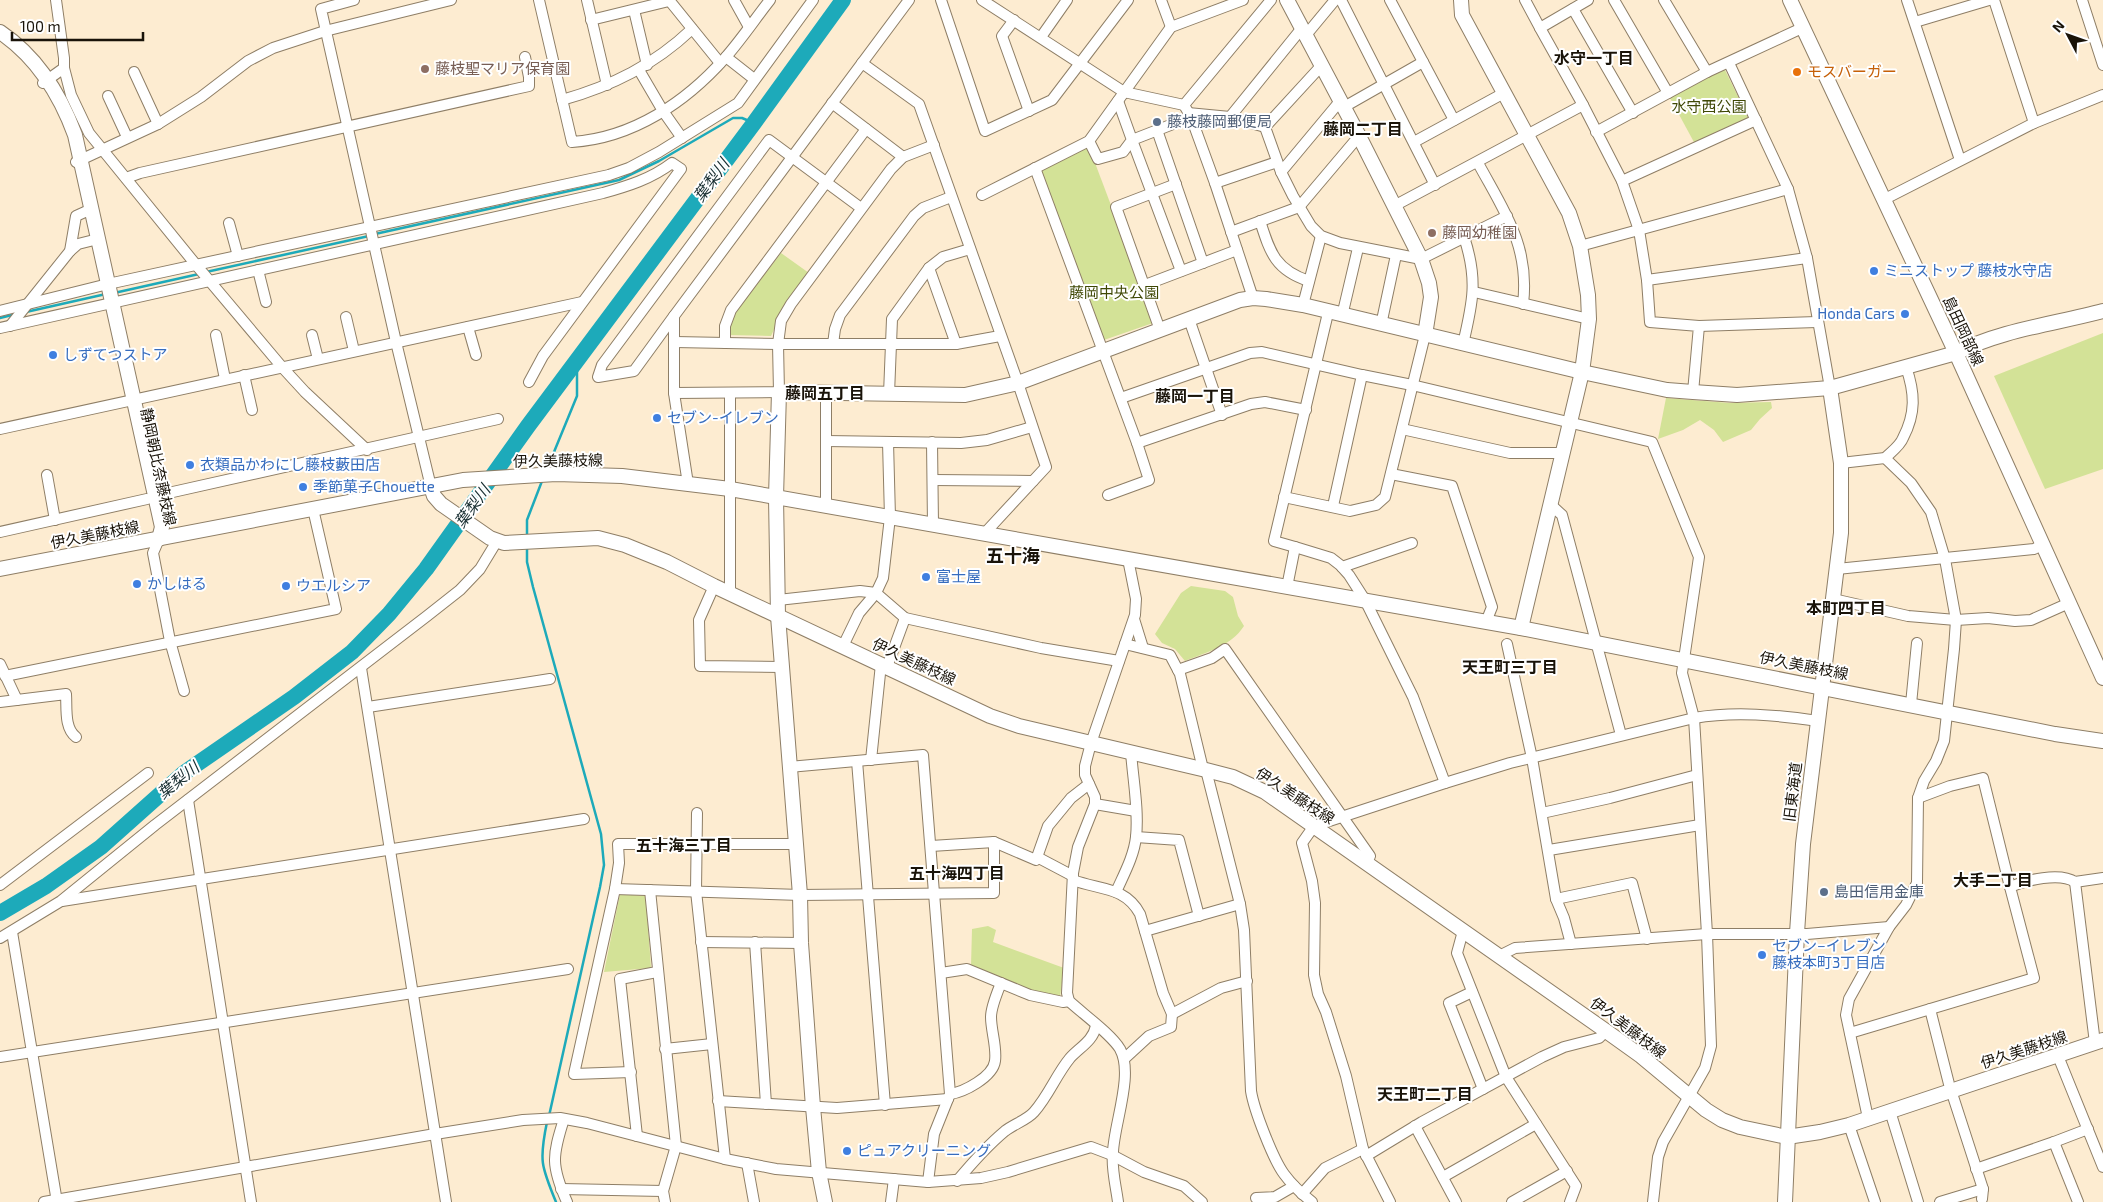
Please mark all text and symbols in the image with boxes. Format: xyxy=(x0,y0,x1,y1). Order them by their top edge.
scale bar xyxy=(12,10,144,42)
north arrow xyxy=(2043,10,2093,60)
text: 100 m xyxy=(20,17,61,35)
text: N xyxy=(2048,17,2068,36)
district label: 水守一丁目 xyxy=(1554,48,1634,67)
place label: 藤枝聖マリア保育園 xyxy=(435,59,570,77)
place label: モスバーガー xyxy=(1807,62,1897,80)
marker: 藤枝聖マリア保育園 xyxy=(419,63,431,75)
marker: モスバーガー xyxy=(1791,66,1803,78)
park label: 水守西公園 xyxy=(1671,97,1747,115)
place label: 藤枝藤岡郵便局 xyxy=(1167,112,1272,130)
marker: 藤枝藤岡郵便局 xyxy=(1151,116,1163,128)
district label: 藤岡二丁目 xyxy=(1323,119,1403,138)
water label: 葉梨川 xyxy=(689,153,734,205)
place label: 藤岡幼稚園 xyxy=(1442,223,1517,241)
marker: 藤岡幼稚園 xyxy=(1426,227,1438,239)
place label: ミニストップ 藤枝水守店 xyxy=(1884,261,2052,279)
marker: ミニストップ 藤枝水守店 xyxy=(1868,265,1880,277)
park label: 藤岡中央公園 xyxy=(1069,283,1159,301)
street label: 島田岡部線 xyxy=(1940,293,1988,368)
place label: Honda Cars xyxy=(1817,304,1895,322)
marker: Honda Cars xyxy=(1899,308,1911,320)
place label: しずてつストア xyxy=(63,345,167,363)
marker: しずてつストア xyxy=(47,349,59,361)
district label: 藤岡五丁目 xyxy=(785,383,865,402)
district label: 藤岡一丁目 xyxy=(1155,386,1235,405)
street label: 静岡朝比奈藤枝線 xyxy=(138,406,180,527)
place label: セブン-イレブン xyxy=(667,408,779,426)
marker: セブン-イレブン xyxy=(651,412,663,424)
street label: 伊久美藤枝線 xyxy=(513,450,603,470)
place label: 衣類品かわにし藤枝藪田店 xyxy=(200,455,380,473)
marker: 衣類品かわにし藤枝藪田店 xyxy=(184,459,196,471)
place label: 季節菓子Chouette xyxy=(313,477,435,495)
water label: 葉梨川 xyxy=(450,479,495,531)
marker: 季節菓子Chouette xyxy=(297,481,309,493)
street label: 伊久美藤枝線 xyxy=(49,517,141,551)
district label: 五十海 xyxy=(986,544,1040,566)
place label: 富士屋 xyxy=(936,567,981,585)
marker: 富士屋 xyxy=(920,571,932,583)
place label: かしはる xyxy=(147,574,207,592)
place label: ウエルシア xyxy=(296,576,371,594)
marker: かしはる xyxy=(131,578,143,590)
marker: ウエルシア xyxy=(280,580,292,592)
district label: 本町四丁目 xyxy=(1806,598,1886,617)
street label: 伊久美藤枝線 xyxy=(870,634,959,688)
street label: 伊久美藤枝線 xyxy=(1758,648,1850,682)
district label: 天王町三丁目 xyxy=(1462,657,1558,676)
water label: 葉梨川 xyxy=(153,756,204,802)
street label: 旧東海道 xyxy=(1779,761,1805,823)
street label: 伊久美藤枝線 xyxy=(1253,763,1338,827)
district label: 五十海三丁目 xyxy=(636,835,732,854)
district label: 五十海四丁目 xyxy=(909,863,1005,882)
district label: 大手二丁目 xyxy=(1953,870,2033,889)
place label: 島田信用金庫 xyxy=(1834,882,1924,900)
marker: 島田信用金庫 xyxy=(1818,886,1830,898)
place label: セブン−イレブン 藤枝本町3丁目店 xyxy=(1772,936,1886,971)
marker: セブン−イレブン 藤枝本町3丁目店 xyxy=(1756,949,1768,961)
street label: 伊久美藤枝線 xyxy=(1587,993,1670,1061)
street label: 伊久美藤枝線 xyxy=(1978,1027,2069,1072)
district label: 天王町二丁目 xyxy=(1377,1084,1473,1103)
place label: ピュアクリーニング xyxy=(857,1141,991,1159)
marker: ピュアクリーニング xyxy=(841,1145,853,1157)

